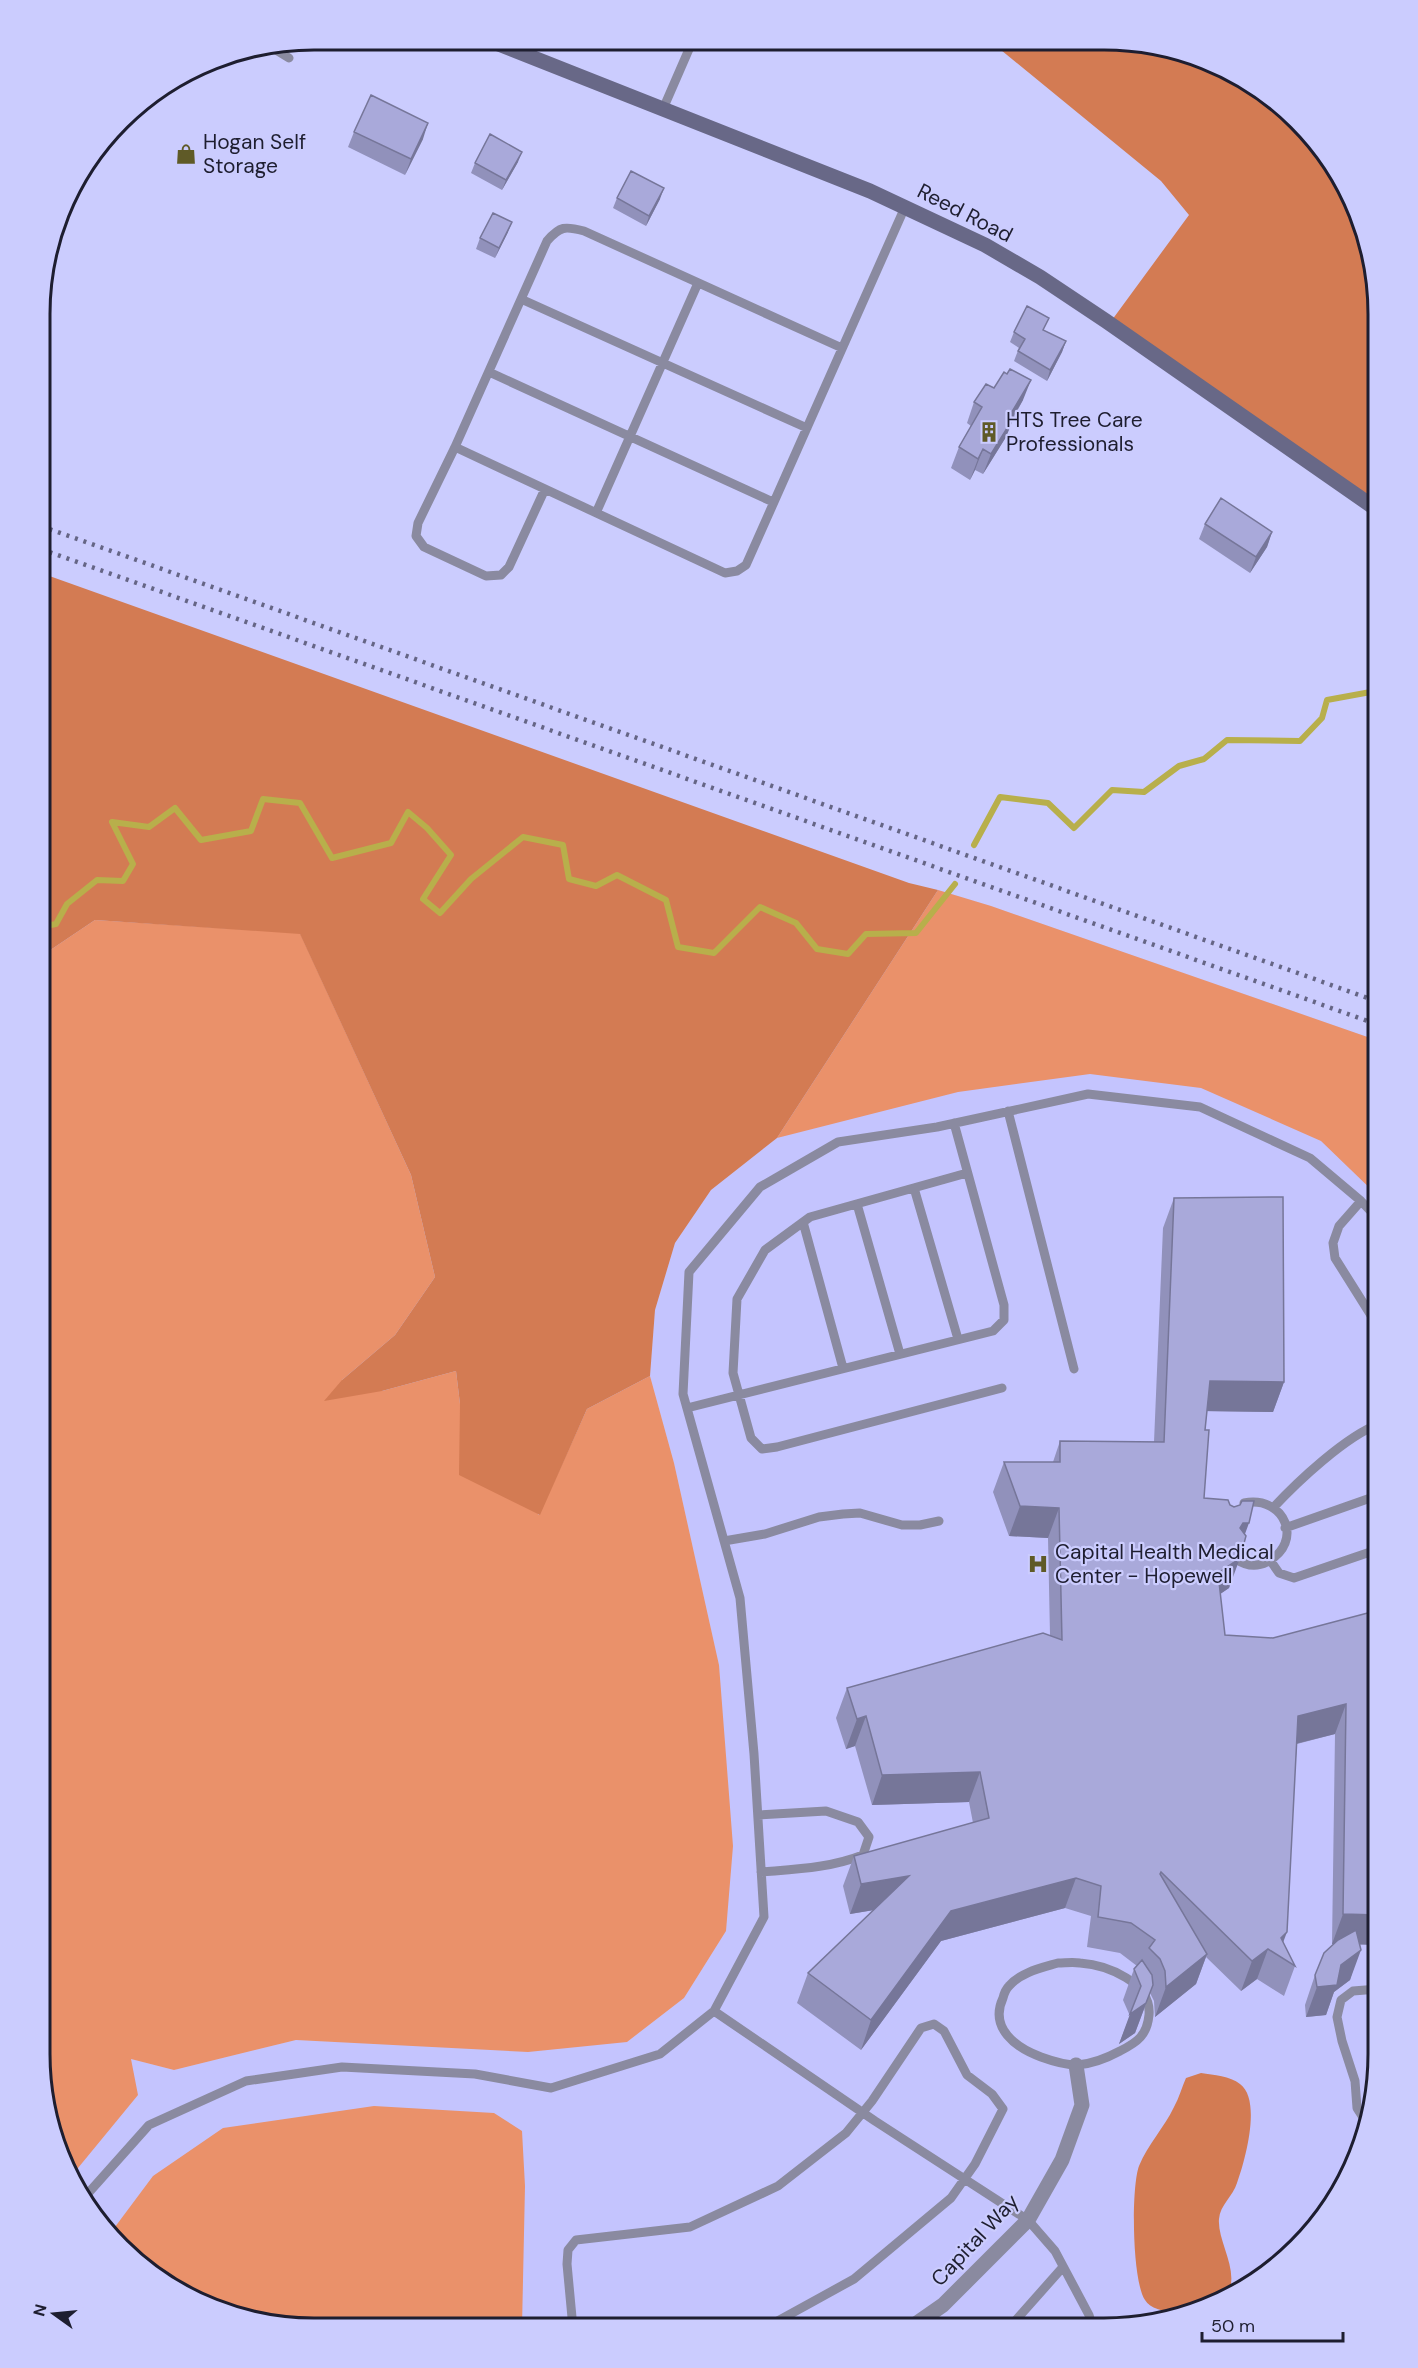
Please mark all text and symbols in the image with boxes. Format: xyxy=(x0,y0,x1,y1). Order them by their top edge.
place label: Hogan Self Storage xyxy=(203,128,306,180)
shop icon: Hogan Self Storage xyxy=(174,142,198,166)
street label: Reed Road xyxy=(913,177,1017,249)
place label: HTS Tree Care Professionals xyxy=(1006,406,1143,458)
building icon: HTS Tree Care Professionals xyxy=(977,420,1001,444)
place label: Capital Health Medical Center - Hopewell xyxy=(1055,1538,1274,1590)
hospital icon: Capital Health Medical Center - Hopewell xyxy=(1026,1552,1050,1576)
street label: Capital Way xyxy=(925,2188,1025,2292)
north arrow xyxy=(24,2284,84,2344)
text: N xyxy=(28,2302,52,2319)
scale bar xyxy=(1202,2305,1343,2343)
text: 50 m xyxy=(1211,2314,1255,2338)

